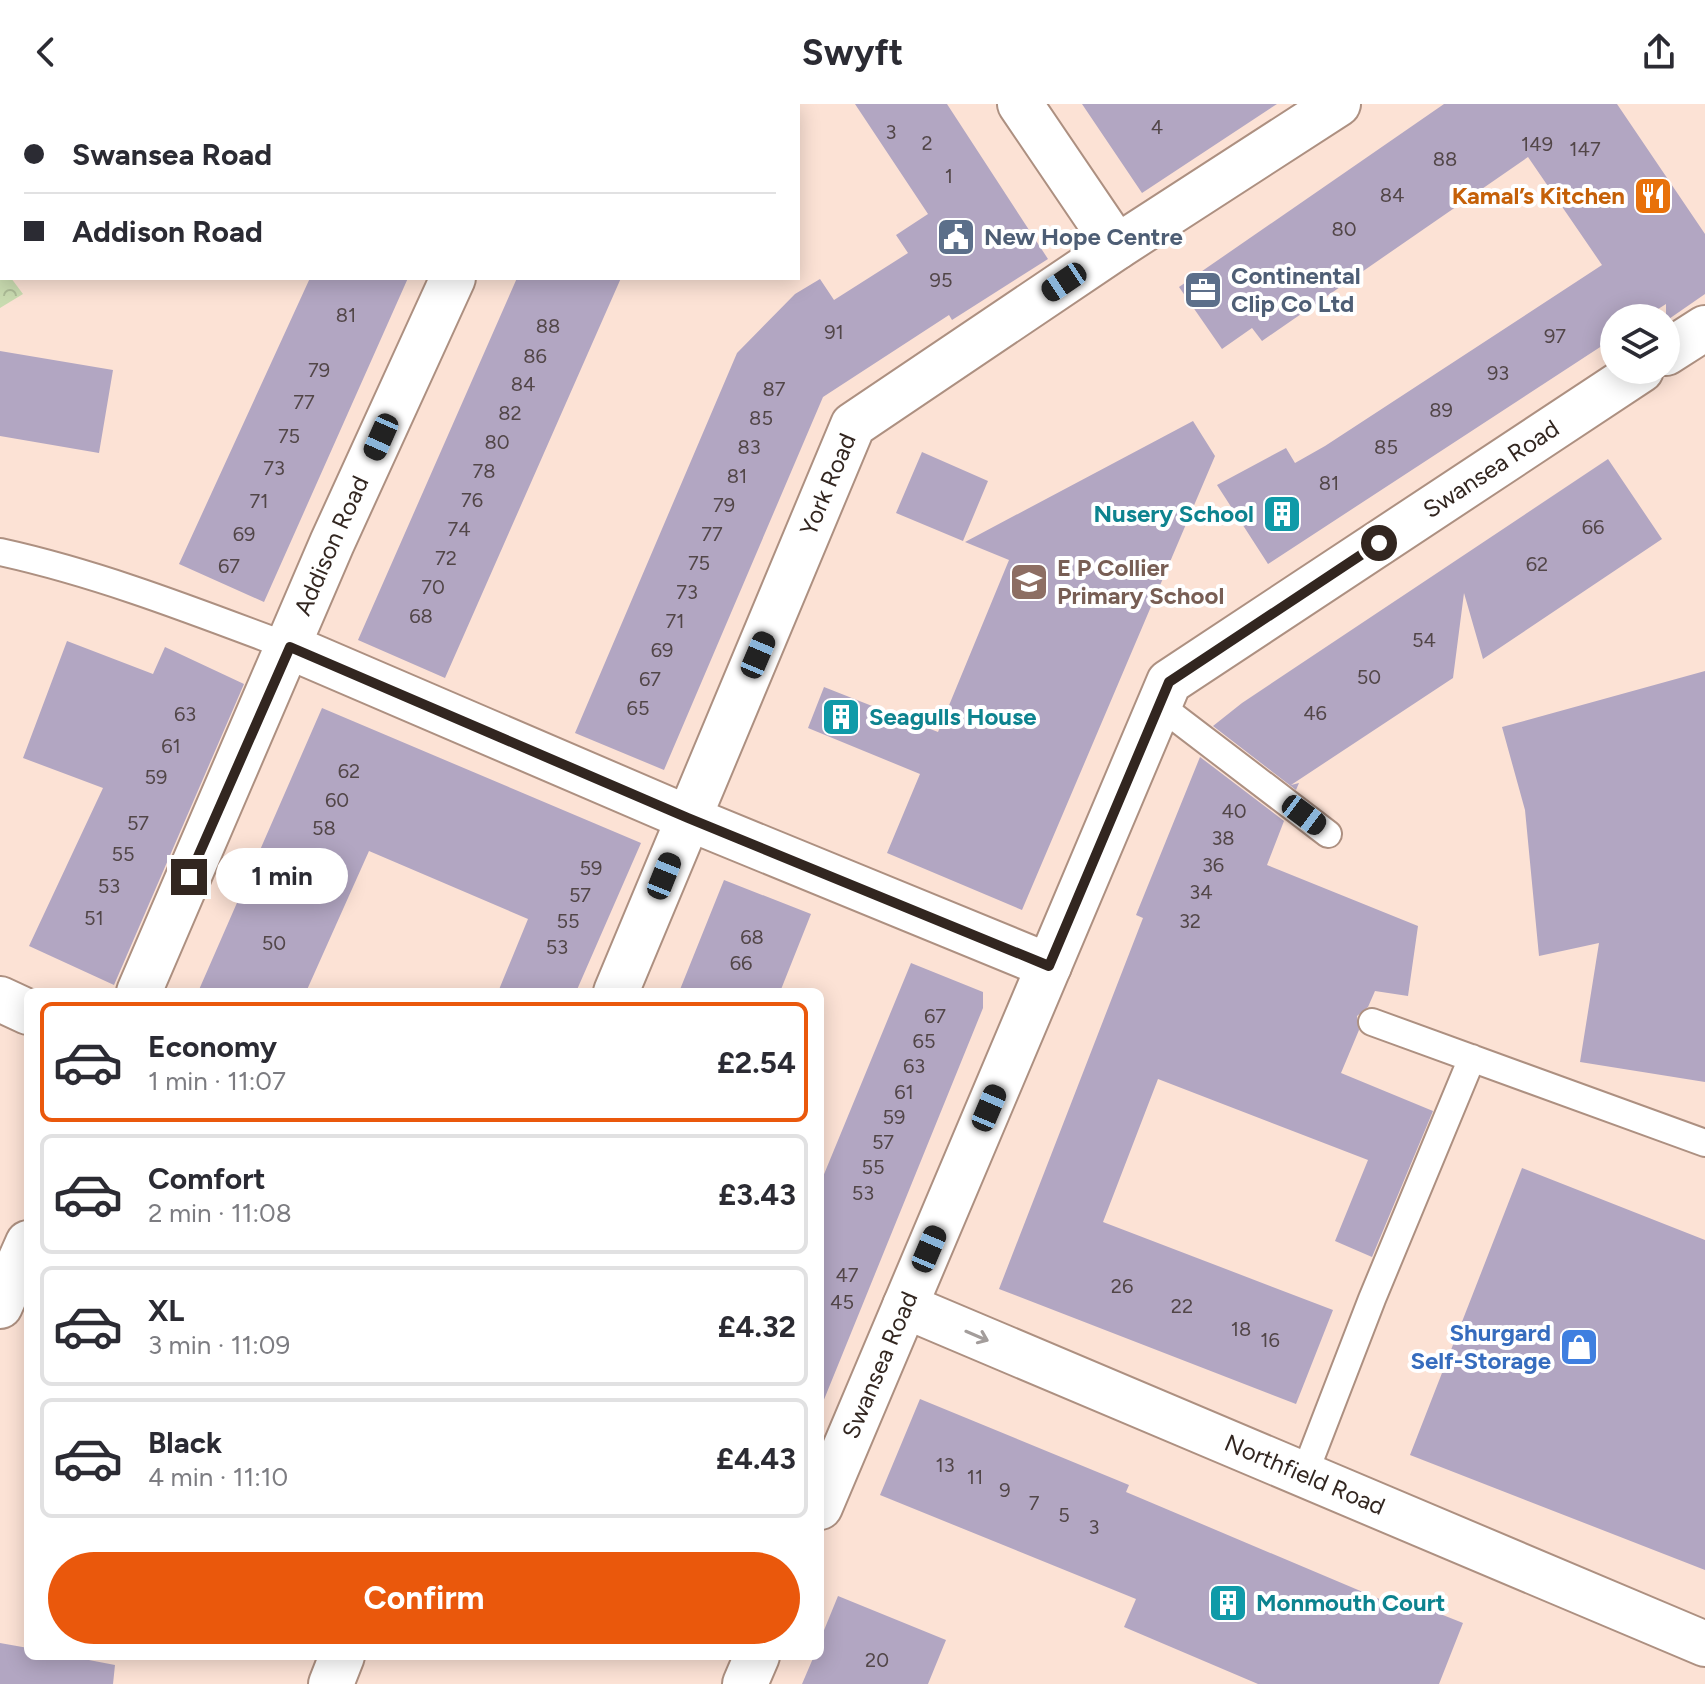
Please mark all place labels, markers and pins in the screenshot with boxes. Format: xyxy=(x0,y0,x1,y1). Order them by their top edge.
restaurant icon: Kamal’s Kitchen xyxy=(1632,175,1674,217)
place label: Kamal’s Kitchen xyxy=(1452,181,1625,210)
public building icon: New Hope Centre xyxy=(935,216,977,258)
place label: New Hope Centre xyxy=(984,222,1183,251)
place label: Continental Clip Co Ltd xyxy=(1231,261,1361,318)
office icon: Continental Clip Co Ltd xyxy=(1182,269,1224,311)
building icon: Nusery School xyxy=(1261,493,1303,535)
place label: Nusery School xyxy=(1094,499,1254,528)
place label: E P Collier Primary School xyxy=(1057,553,1224,610)
school or university icon: E P Collier Primary School xyxy=(1008,561,1050,603)
building icon: Seagulls House xyxy=(820,696,862,738)
place label: Seagulls House xyxy=(869,702,1036,731)
place label: Shurgard Self-Storage xyxy=(1410,1318,1551,1375)
shop icon: Shurgard Self-Storage xyxy=(1558,1326,1600,1368)
building icon: Monmouth Court xyxy=(1207,1582,1249,1624)
place label: Monmouth Court xyxy=(1256,1588,1445,1617)

